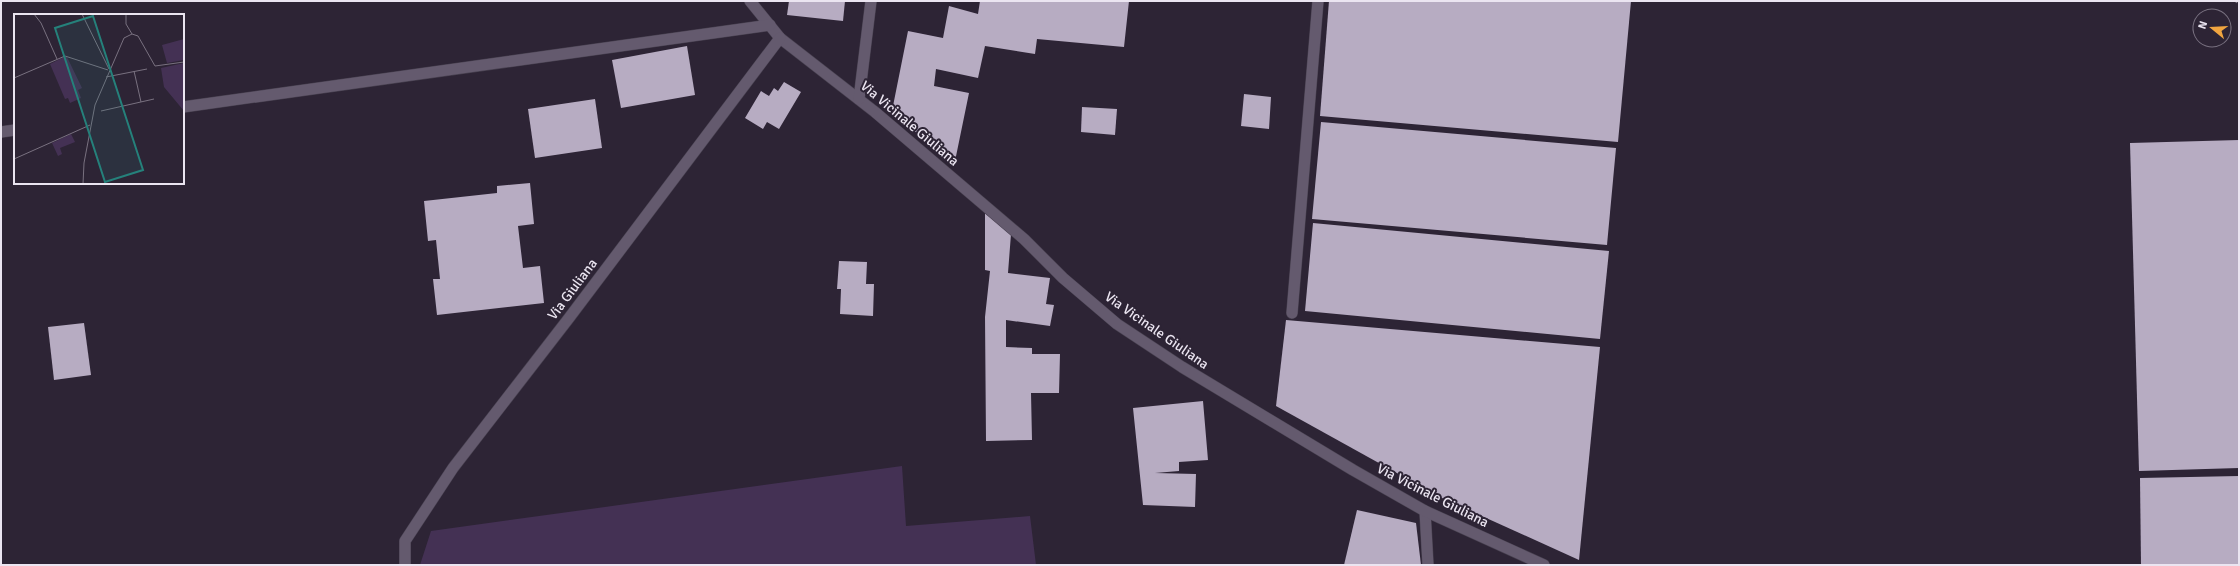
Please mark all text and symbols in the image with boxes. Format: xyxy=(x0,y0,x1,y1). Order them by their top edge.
north arrow xyxy=(2192,8,2232,48)
inset map xyxy=(14,14,184,184)
text: N xyxy=(2196,19,2210,31)
street label: Via Vicinale Giuliana xyxy=(857,77,962,170)
street label: Via Giuliana xyxy=(544,255,601,323)
street label: Via Vicinale Giuliana xyxy=(1101,288,1212,373)
street label: Via Vicinale Giuliana xyxy=(1374,460,1492,531)

